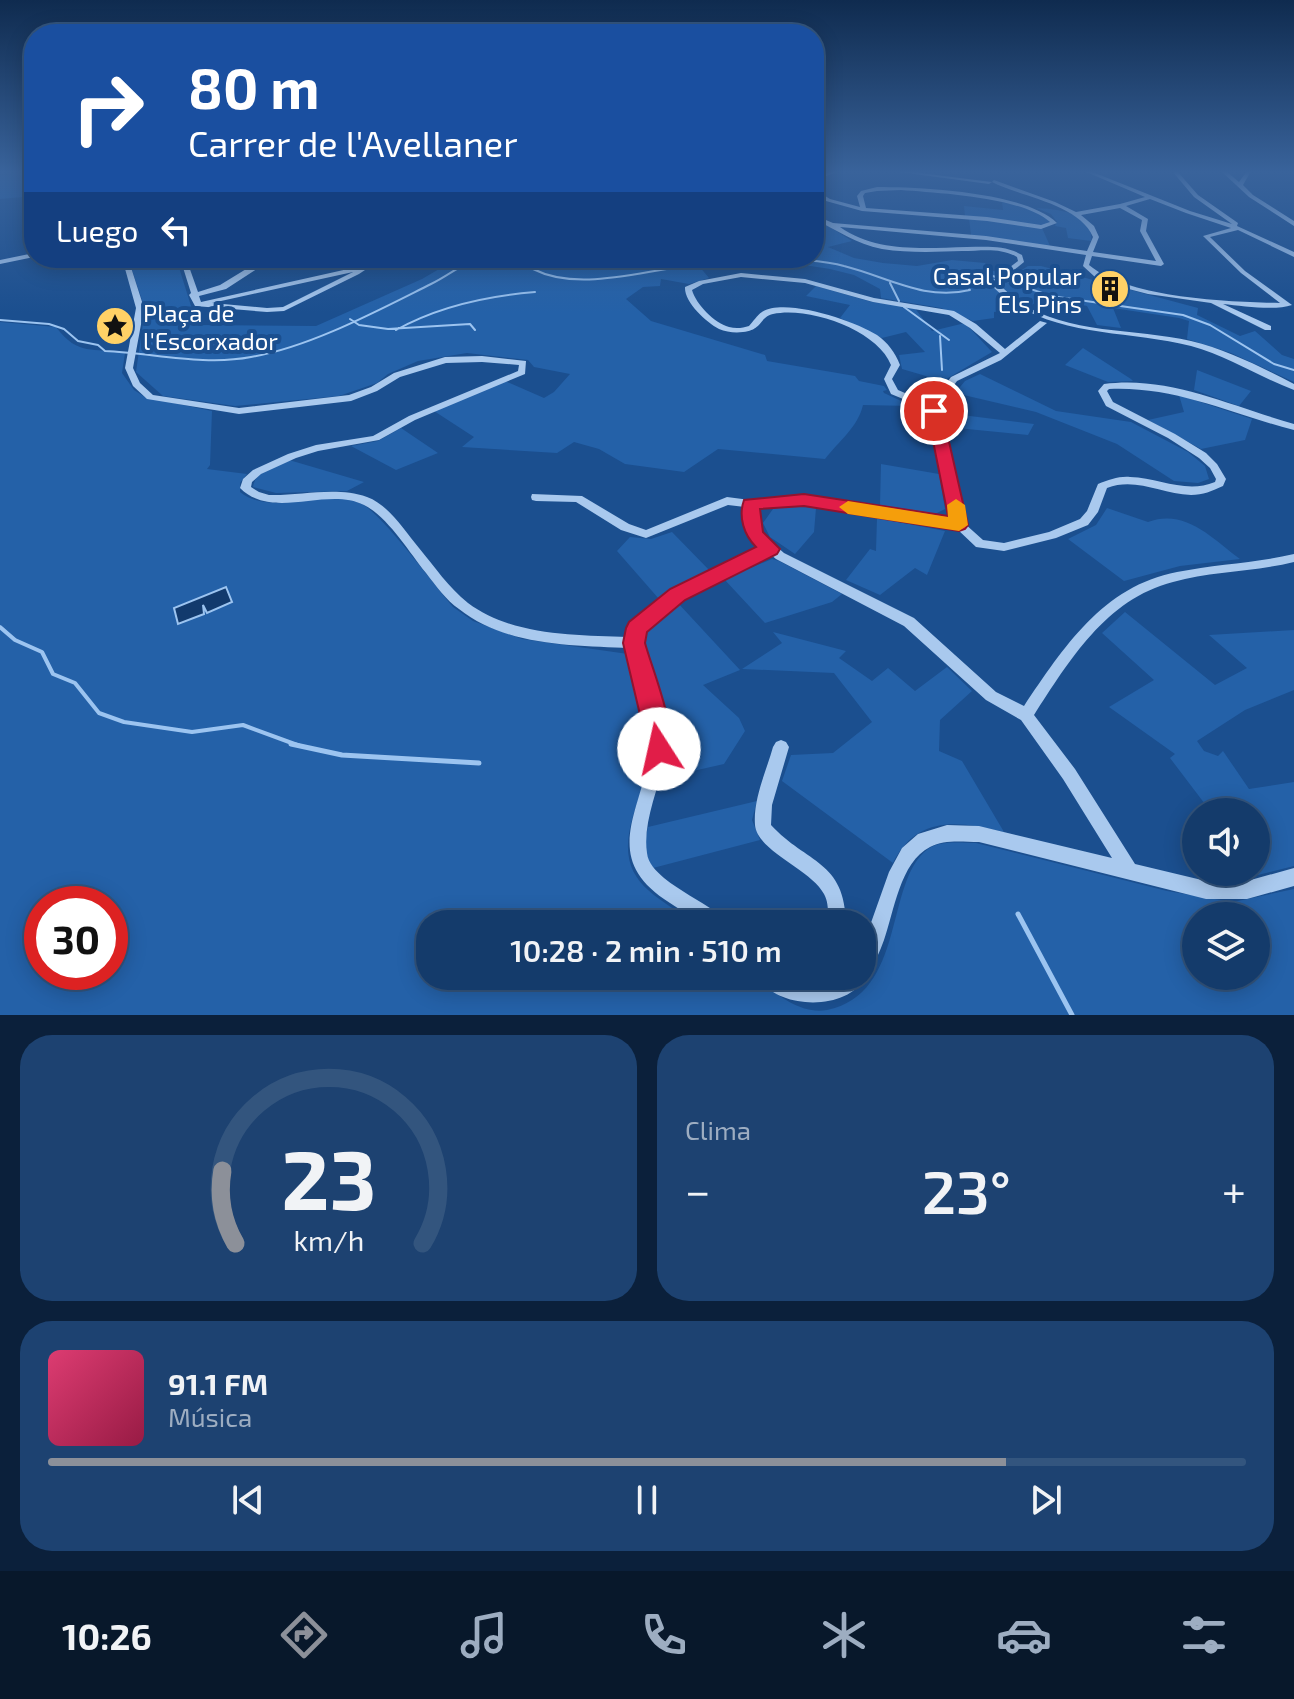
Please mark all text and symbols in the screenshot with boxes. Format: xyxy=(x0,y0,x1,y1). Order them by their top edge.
text: 80 m xyxy=(188,53,320,120)
icon: right xyxy=(56,56,160,160)
text: Carrer de l'Avellaner xyxy=(188,121,518,164)
icon: left xyxy=(154,208,198,252)
text: Luego xyxy=(56,212,138,248)
place label: Casal Popular Els Pins xyxy=(933,261,1082,318)
building icon: Casal Popular Els Pins xyxy=(1089,268,1131,310)
place label: Plaça de l'Escorxador xyxy=(143,298,278,355)
place icon: Plaça de l'Escorxador xyxy=(94,305,136,347)
pin xyxy=(900,377,968,445)
icon: arrive xyxy=(912,389,956,433)
position arrow xyxy=(617,707,701,791)
map controls xyxy=(1182,798,1270,990)
button: sound xyxy=(1182,798,1270,886)
speed limit sign: 30 xyxy=(24,886,128,990)
button: layers xyxy=(1182,902,1270,990)
text: 10:28 · 2 min · 510 m xyxy=(510,932,782,968)
text: Clima xyxy=(685,1114,751,1145)
text: 23 xyxy=(281,1127,376,1227)
text: 23° xyxy=(922,1154,1011,1226)
text: − xyxy=(685,1163,711,1216)
text: + xyxy=(1222,1163,1246,1216)
text: km/h xyxy=(293,1222,364,1257)
text: 91.1 FM xyxy=(168,1365,268,1401)
text: Música xyxy=(168,1401,252,1432)
icon: previous xyxy=(226,1478,270,1522)
icon: pause xyxy=(625,1478,669,1522)
icon: next xyxy=(1024,1478,1068,1522)
icon: directions xyxy=(276,1607,332,1663)
icon: music xyxy=(456,1607,512,1663)
icon: phone xyxy=(636,1607,692,1663)
icon: climate xyxy=(816,1607,872,1663)
icon: car xyxy=(996,1607,1052,1663)
icon: filters xyxy=(1176,1607,1232,1663)
text: 10:26 xyxy=(62,1614,152,1657)

